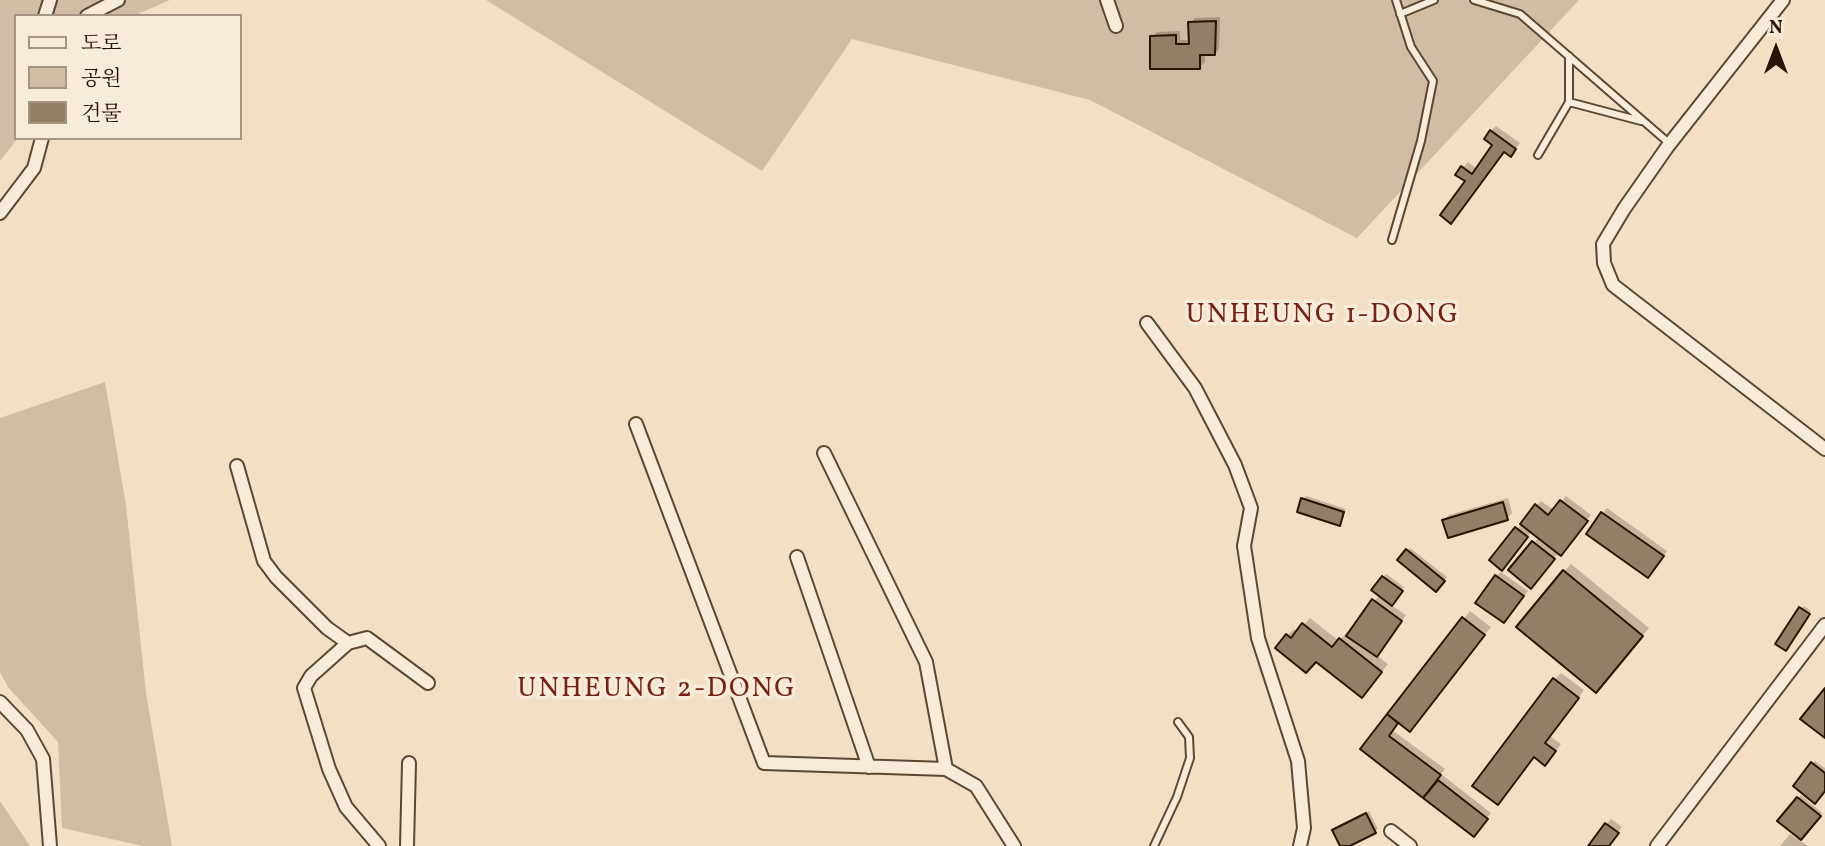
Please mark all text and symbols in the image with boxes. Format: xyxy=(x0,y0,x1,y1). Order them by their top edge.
legend xyxy=(14,14,242,140)
north arrow xyxy=(1741,14,1811,84)
text: N xyxy=(1769,15,1783,41)
text: 도로 xyxy=(81,30,122,59)
text: 공원 xyxy=(81,65,122,94)
text: 건물 xyxy=(81,100,122,129)
district label: UNHEUNG 1-DONG xyxy=(1188,300,1458,334)
district label: UNHEUNG 2-DONG xyxy=(519,674,795,708)

